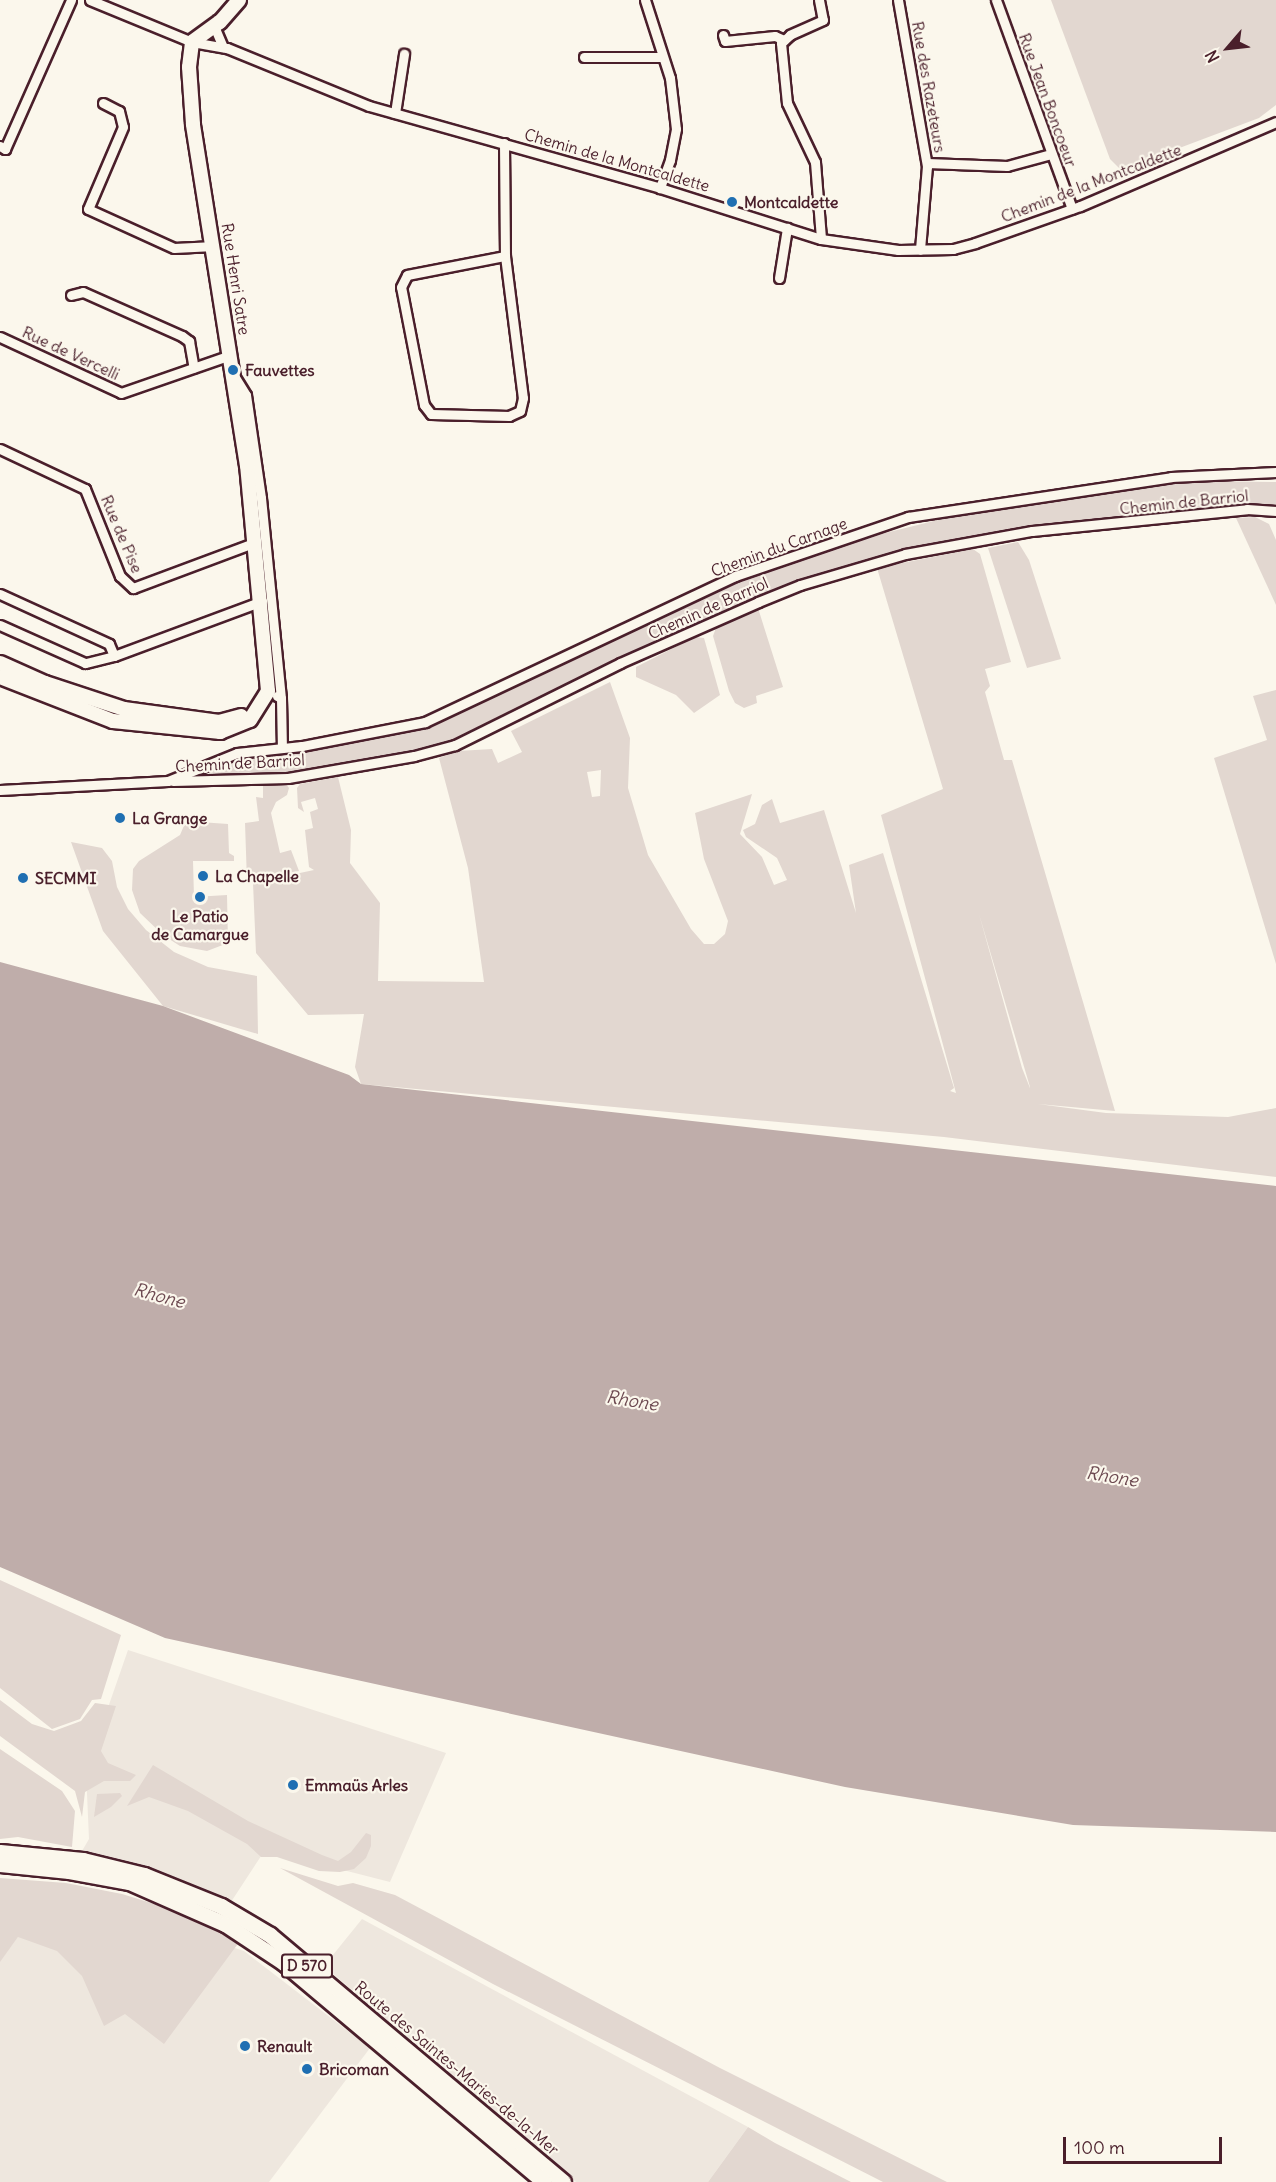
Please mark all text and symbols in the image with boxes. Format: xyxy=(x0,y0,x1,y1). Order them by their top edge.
north arrow xyxy=(1198,18,1258,78)
street label: Rue des Razeteurs xyxy=(908,20,950,154)
street label: Rue Jean Boncoeur xyxy=(1015,30,1081,170)
text: N xyxy=(1201,47,1224,66)
street label: Chemin de la Montcaldette xyxy=(522,124,712,196)
street label: Chemin de la Montcaldette xyxy=(998,140,1184,226)
place label: Montcaldette xyxy=(744,192,838,212)
marker: Montcaldette xyxy=(725,195,739,209)
street label: Rue Henri Satre xyxy=(218,222,254,336)
street label: Rue de Vercelli xyxy=(19,322,123,384)
place label: Fauvettes xyxy=(245,360,315,380)
marker: Fauvettes xyxy=(226,363,240,377)
street label: Chemin de Barriol xyxy=(1119,486,1249,518)
street label: Rue de Pise xyxy=(97,492,147,576)
street label: Chemin du Carnage xyxy=(708,513,850,581)
street label: Chemin de Barriol xyxy=(645,573,771,643)
street label: Chemin de Barriol xyxy=(175,750,305,776)
place label: La Grange xyxy=(132,808,207,828)
marker: La Grange xyxy=(113,811,127,825)
place label: La Chapelle xyxy=(215,866,299,886)
place label: SECMMI xyxy=(35,868,97,888)
marker: La Chapelle xyxy=(196,869,210,883)
marker: SECMMI xyxy=(16,871,30,885)
marker: Le Patio de Camargue xyxy=(193,890,207,904)
place label: Le Patio de Camargue xyxy=(151,906,249,944)
water label: Rhone xyxy=(131,1279,187,1313)
water label: Rhone xyxy=(605,1386,659,1416)
water label: Rhone xyxy=(1085,1462,1139,1492)
place label: Emmaüs Arles xyxy=(305,1775,408,1795)
marker: Emmaüs Arles xyxy=(286,1778,300,1792)
road number: D 570 xyxy=(280,1954,334,1978)
street label: Route des Saintes-Maries-de-la-Mer xyxy=(351,1977,563,2159)
place label: Renault xyxy=(257,2036,312,2056)
marker: Renault xyxy=(238,2039,252,2053)
place label: Bricoman xyxy=(319,2059,389,2079)
marker: Bricoman xyxy=(300,2062,314,2076)
scale bar xyxy=(1066,2125,1225,2163)
text: 100 m xyxy=(1074,2136,1125,2159)

